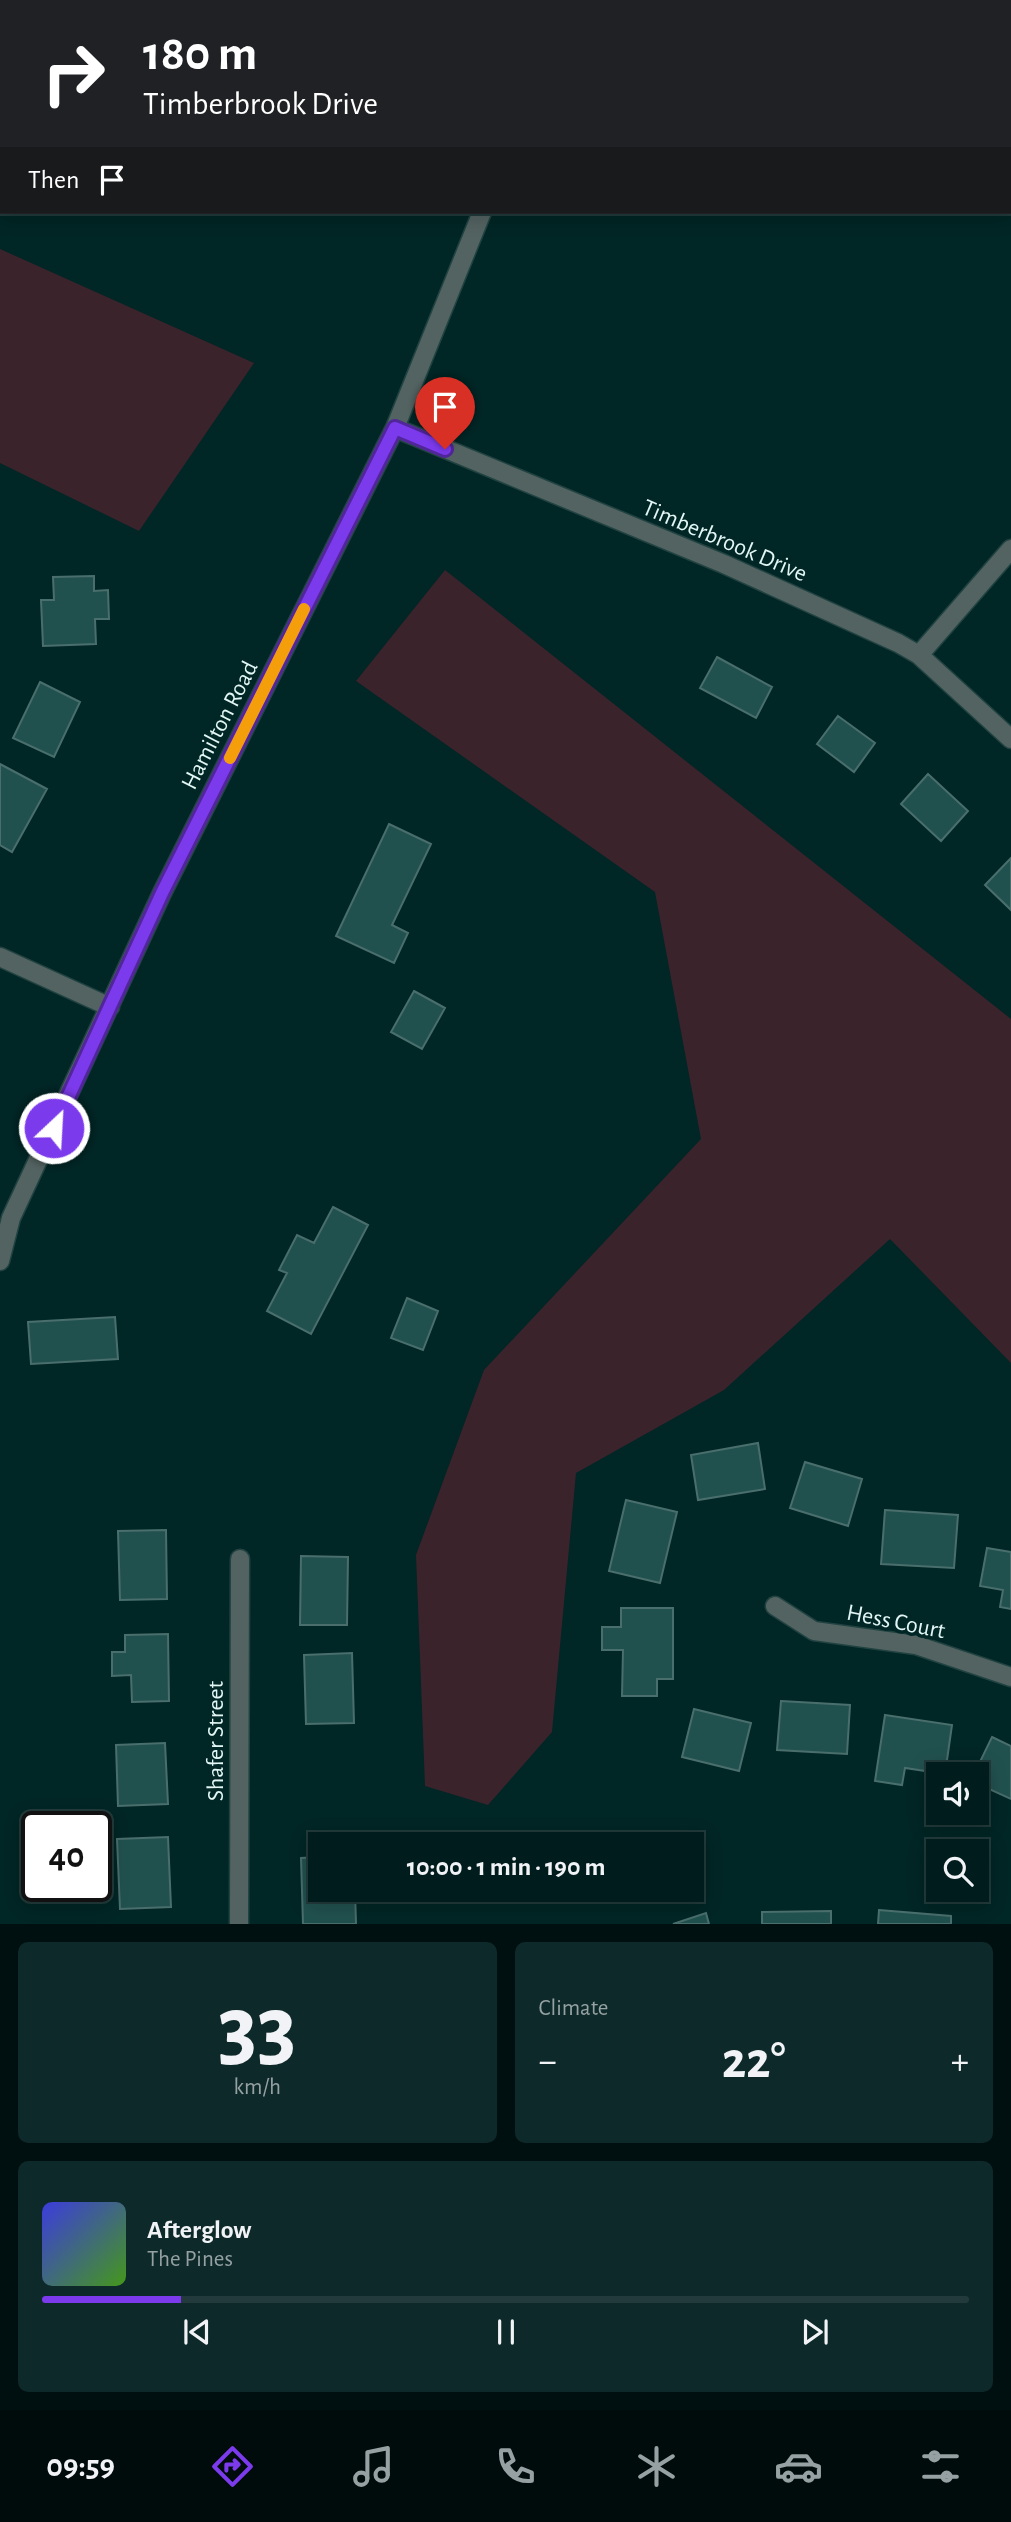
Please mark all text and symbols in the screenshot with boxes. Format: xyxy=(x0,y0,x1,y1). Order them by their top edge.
icon: right xyxy=(28,28,119,119)
text: 180 m xyxy=(143,30,257,79)
text: Timberbrook Drive xyxy=(143,88,378,120)
icon: arrive xyxy=(93,161,131,199)
text: Then xyxy=(28,167,79,193)
pin xyxy=(415,377,475,449)
icon: arrive xyxy=(426,388,464,426)
street label: Timberbrook Drive xyxy=(639,495,810,586)
street label: Hamilton Road xyxy=(177,657,263,794)
position arrow xyxy=(17,1091,91,1165)
street label: Hess Court xyxy=(844,1601,947,1643)
street label: Shafer Street xyxy=(204,1680,228,1801)
map controls xyxy=(926,1762,989,1902)
button: sound xyxy=(926,1762,989,1825)
speed limit sign: 40 xyxy=(21,1811,112,1902)
button: search xyxy=(926,1839,989,1902)
text: 10:00 · 1 min · 190 m xyxy=(407,1854,605,1880)
text: 33 xyxy=(218,1983,296,2074)
text: Climate xyxy=(539,1997,608,2020)
text: 22° xyxy=(722,2035,786,2087)
text: − xyxy=(539,2043,557,2081)
text: + xyxy=(951,2043,969,2081)
text: km/h xyxy=(234,2076,281,2099)
text: Afterglow xyxy=(147,2217,251,2243)
text: The Pines xyxy=(147,2248,233,2271)
icon: previous xyxy=(178,2313,216,2351)
icon: pause xyxy=(487,2313,525,2351)
icon: next xyxy=(796,2313,834,2351)
icon: directions xyxy=(208,2442,257,2491)
icon: music xyxy=(349,2442,398,2491)
icon: phone xyxy=(491,2442,540,2491)
icon: climate xyxy=(632,2442,681,2491)
icon: car xyxy=(774,2442,823,2491)
icon: filters xyxy=(916,2442,965,2491)
text: 09:59 xyxy=(46,2450,115,2482)

